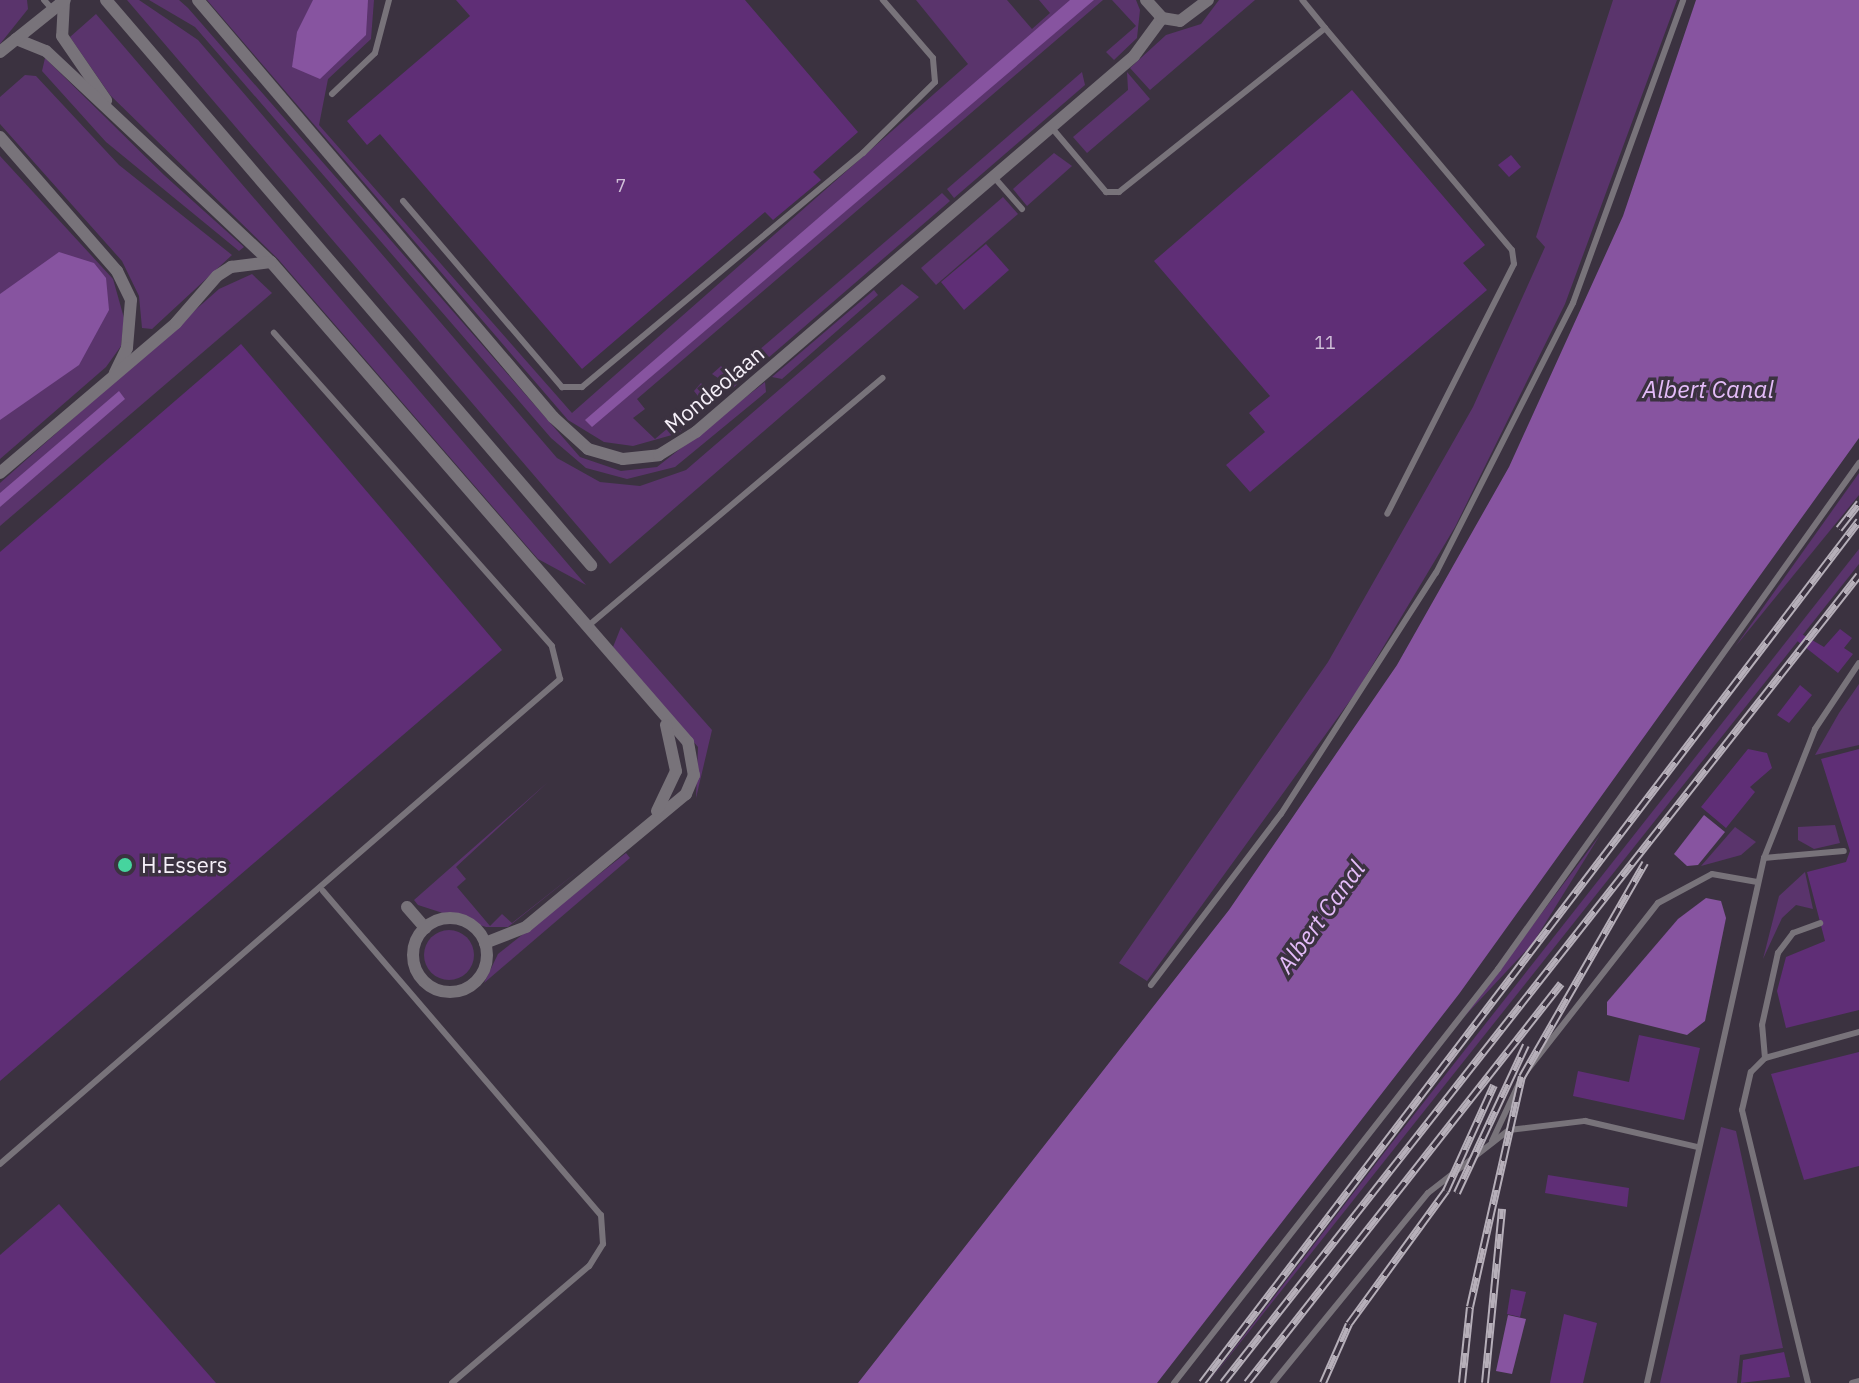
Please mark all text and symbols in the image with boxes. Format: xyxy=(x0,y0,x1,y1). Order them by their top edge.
house number: 7 xyxy=(616,175,626,197)
house number: 11 xyxy=(1314,332,1336,354)
street label: Mondeolaan xyxy=(659,340,769,438)
water label: Albert Canal xyxy=(1642,376,1774,404)
place label: H.Essers xyxy=(141,852,228,878)
water label: Albert Canal xyxy=(1271,855,1371,979)
marker: H.Essers xyxy=(116,856,134,874)

